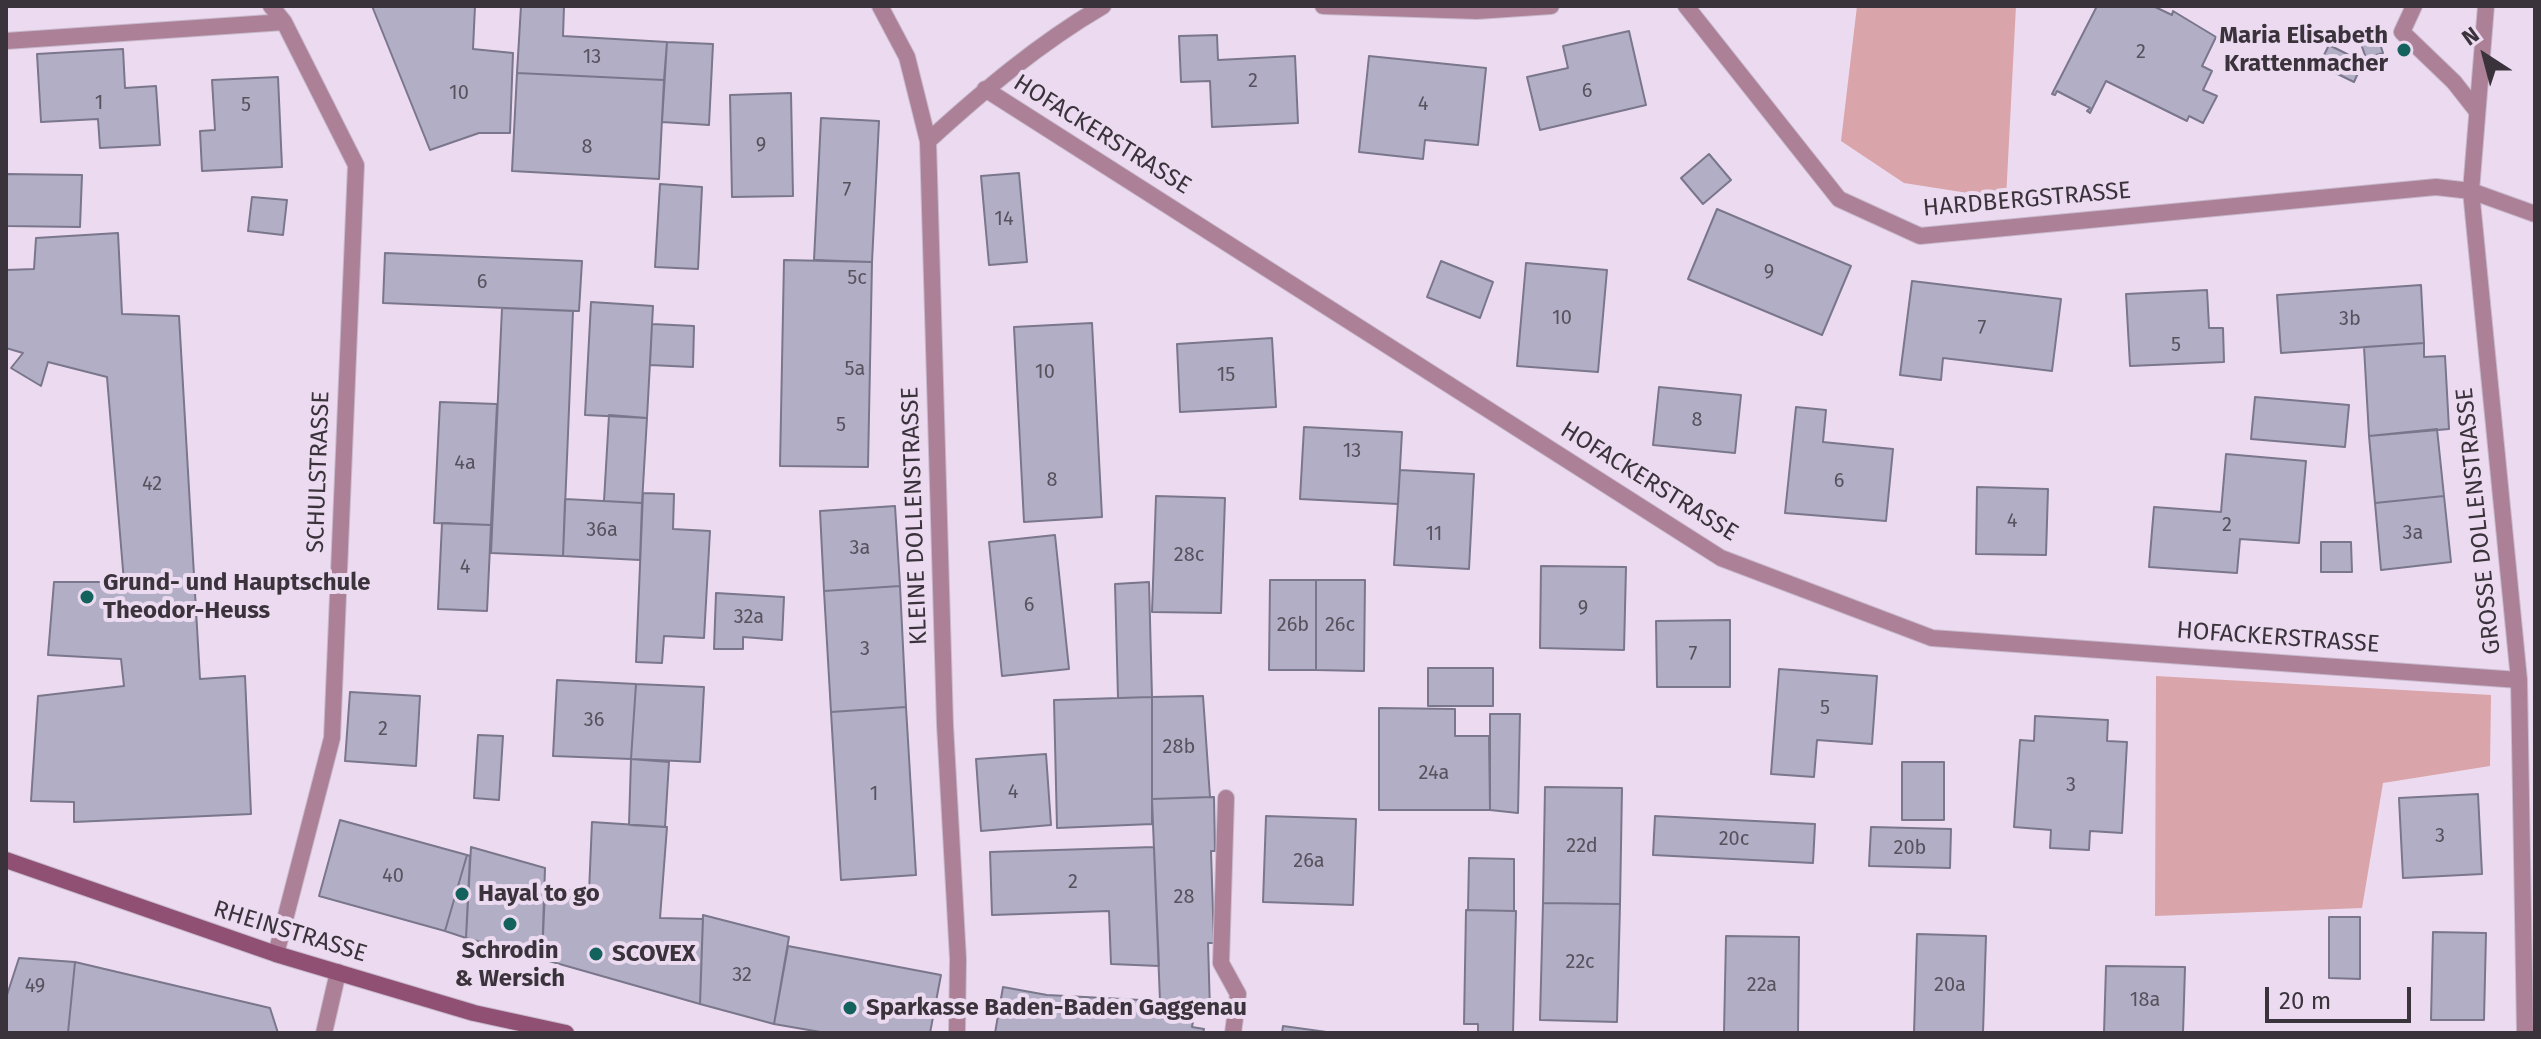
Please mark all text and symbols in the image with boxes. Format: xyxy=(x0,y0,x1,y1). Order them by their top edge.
north arrow xyxy=(2445,16,2525,96)
text: N xyxy=(2457,21,2484,51)
place label: Maria Elisabeth Krattenmacher xyxy=(2219,22,2388,78)
house number: 2 xyxy=(2136,40,2146,64)
marker: Maria Elisabeth Krattenmacher xyxy=(2395,41,2413,59)
house number: 13 xyxy=(583,45,601,69)
street label: HOFACKERSTRASSE xyxy=(1008,69,1196,201)
house number: 2 xyxy=(1248,69,1258,93)
house number: 6 xyxy=(1582,79,1592,103)
house number: 10 xyxy=(449,81,469,105)
house number: 1 xyxy=(95,91,103,115)
house number: 4 xyxy=(1418,92,1428,116)
house number: 5 xyxy=(241,93,251,117)
house number: 9 xyxy=(756,133,766,157)
house number: 8 xyxy=(581,135,593,159)
street label: HARDBERGSTRASSE xyxy=(1922,177,2132,223)
house number: 7 xyxy=(843,178,851,202)
house number: 14 xyxy=(994,207,1014,231)
house number: 9 xyxy=(1764,260,1774,284)
house number: 5c xyxy=(847,266,867,290)
house number: 6 xyxy=(477,270,487,294)
house number: 10 xyxy=(1552,306,1572,330)
house number: 3b xyxy=(2339,307,2361,331)
house number: 7 xyxy=(1978,316,1986,340)
house number: 5 xyxy=(2171,333,2181,357)
house number: 5a xyxy=(845,357,865,381)
house number: 10 xyxy=(1035,360,1055,384)
house number: 15 xyxy=(1217,363,1235,387)
street label: KLEINE DOLLENSTRASSE xyxy=(896,386,934,646)
street label: GROSSE DOLLENSTRASSE xyxy=(2451,386,2507,656)
street label: SCHULSTRASSE xyxy=(302,390,336,554)
house number: 8 xyxy=(1691,408,1703,432)
house number: 5 xyxy=(836,413,846,437)
street label: HOFACKERSTRASSE xyxy=(1555,416,1743,548)
house number: 13 xyxy=(1343,439,1361,463)
house number: 4a xyxy=(454,451,476,475)
house number: 8 xyxy=(1046,468,1058,492)
house number: 6 xyxy=(1834,469,1844,493)
house number: 42 xyxy=(142,472,162,496)
house number: 4 xyxy=(2007,509,2017,533)
house number: 2 xyxy=(2222,513,2232,537)
house number: 36a xyxy=(586,518,618,542)
house number: 3a xyxy=(2403,521,2423,545)
house number: 11 xyxy=(1425,522,1443,546)
house number: 3a xyxy=(850,536,870,560)
house number: 28c xyxy=(1174,543,1204,567)
house number: 4 xyxy=(460,555,470,579)
place label: Grund- und Hauptschule Theodor-Heuss xyxy=(103,569,371,625)
marker: Grund- und Hauptschule Theodor-Heuss xyxy=(78,588,96,606)
house number: 6 xyxy=(1024,593,1034,617)
house number: 9 xyxy=(1578,596,1588,620)
house number: 32a xyxy=(734,605,764,629)
house number: 26b xyxy=(1277,613,1309,637)
house number: 26c xyxy=(1325,613,1355,637)
street label: HOFACKERSTRASSE xyxy=(2175,617,2381,659)
house number: 3 xyxy=(860,637,870,661)
house number: 7 xyxy=(1689,642,1697,666)
house number: 5 xyxy=(1820,696,1830,720)
house number: 36 xyxy=(584,708,604,732)
house number: 2 xyxy=(378,717,388,741)
house number: 28b xyxy=(1163,735,1195,759)
house number: 24a xyxy=(1419,761,1449,785)
house number: 3 xyxy=(2066,773,2076,797)
house number: 4 xyxy=(1008,780,1018,804)
house number: 1 xyxy=(870,782,878,806)
house number: 3 xyxy=(2435,824,2445,848)
house number: 20c xyxy=(1719,827,1749,851)
house number: 22d xyxy=(1566,834,1598,858)
house number: 20b xyxy=(1894,836,1926,860)
house number: 26a xyxy=(1293,849,1325,873)
house number: 40 xyxy=(382,864,404,888)
house number: 2 xyxy=(1068,870,1078,894)
place label: Hayal to go xyxy=(478,880,600,908)
marker: Hayal to go xyxy=(453,885,471,903)
house number: 28 xyxy=(1174,885,1194,909)
street label: RHEINSTRASSE xyxy=(210,895,370,969)
marker: Schrodin & Wersich xyxy=(501,915,519,933)
place label: Schrodin & Wersich xyxy=(455,937,565,993)
place label: SCOVEX xyxy=(612,940,696,968)
marker: SCOVEX xyxy=(587,945,605,963)
house number: 22c xyxy=(1566,950,1594,974)
house number: 32 xyxy=(732,963,752,987)
scale bar xyxy=(2269,971,2415,1021)
house number: 22a xyxy=(1747,973,1777,997)
house number: 20a xyxy=(1934,973,1966,997)
house number: 49 xyxy=(25,974,45,998)
text: 20 m xyxy=(2279,987,2331,1015)
house number: 18a xyxy=(2130,988,2160,1012)
place label: Sparkasse Baden-Baden Gaggenau xyxy=(866,994,1247,1022)
marker: Sparkasse Baden-Baden Gaggenau xyxy=(841,999,859,1017)

